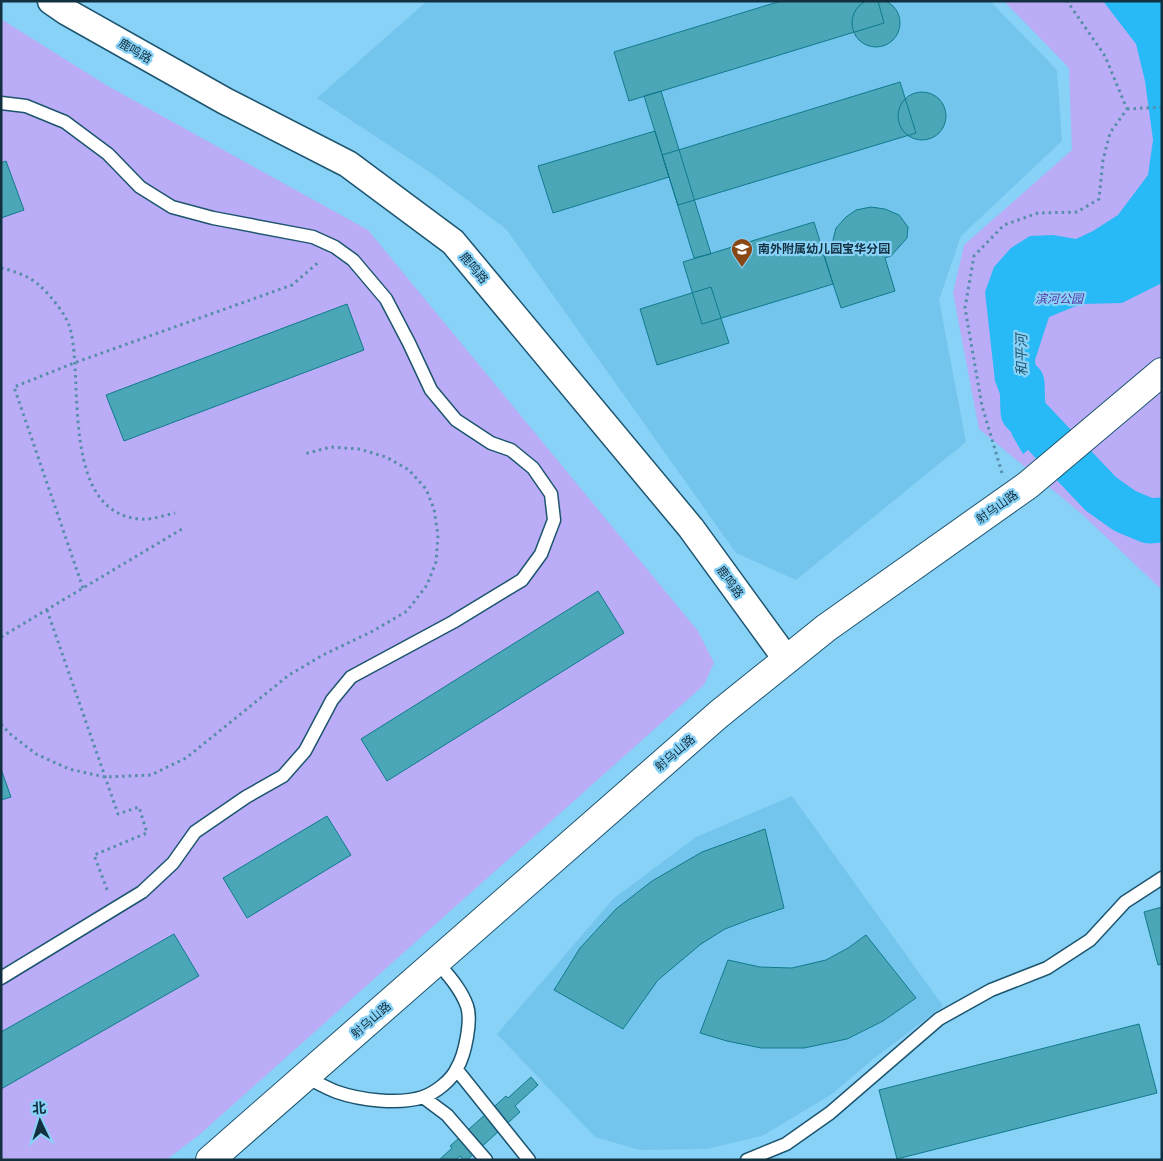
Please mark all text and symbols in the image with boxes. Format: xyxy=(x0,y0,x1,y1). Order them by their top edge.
street label: 鹿鸣路 xyxy=(116,36,154,66)
school or university icon: 南外附属幼儿园宝华分园 xyxy=(730,237,754,268)
place label: 南外附属幼儿园宝华分园 xyxy=(758,242,890,256)
street label: 鹿鸣路 xyxy=(457,250,491,286)
park label: 滨河公园 xyxy=(1035,292,1085,306)
water label: 和平河 xyxy=(1014,331,1030,376)
street label: 射乌山路 xyxy=(973,487,1021,527)
street label: 鹿鸣路 xyxy=(714,563,746,601)
street label: 射乌山路 xyxy=(652,732,698,774)
street label: 射乌山路 xyxy=(348,999,394,1041)
north arrow xyxy=(15,1096,65,1146)
text: 北 xyxy=(32,1101,47,1117)

